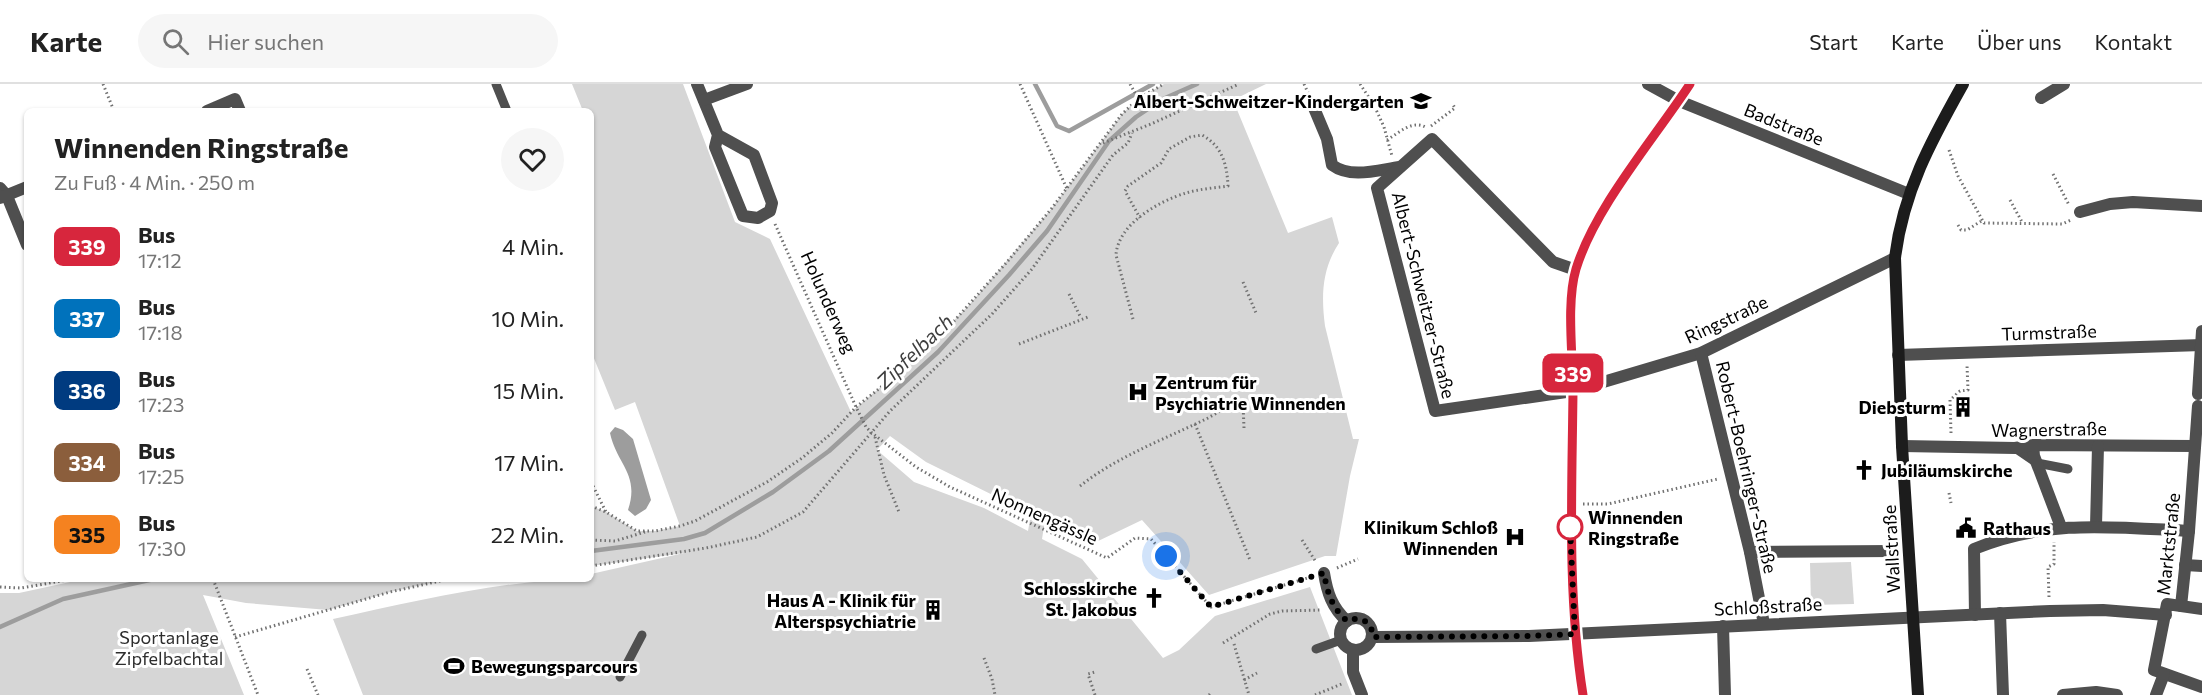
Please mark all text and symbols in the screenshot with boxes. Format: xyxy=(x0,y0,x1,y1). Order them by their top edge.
search box xyxy=(138,14,558,68)
text: Karte xyxy=(30,24,102,58)
icon: search xyxy=(159,25,192,58)
text: Hier suchen xyxy=(207,28,324,55)
text: Start xyxy=(1809,29,1858,54)
text: Karte xyxy=(1891,29,1944,54)
text: Über uns xyxy=(1977,29,2061,54)
text: Kontakt xyxy=(2094,29,2172,54)
school or university icon: Albert-Schweitzer-Kindergarten xyxy=(1409,89,1433,113)
place label: Albert-Schweitzer-Kindergarten xyxy=(1134,90,1404,112)
street label: Badstraße xyxy=(1741,98,1827,150)
button: heart xyxy=(501,128,564,191)
text: Winnenden Ringstraße xyxy=(54,130,349,164)
text: Zu Fuß · 4 Min. · 250 m xyxy=(54,170,255,194)
street label: Albert-Schweitzer-Straße xyxy=(1388,189,1460,401)
text: Bus xyxy=(138,221,175,248)
text: 4 Min. xyxy=(502,233,564,260)
text: 339 xyxy=(68,234,106,259)
street label: Holunderweg xyxy=(797,247,861,357)
text: 17:12 xyxy=(138,248,181,272)
street label: Ringstraße xyxy=(1681,290,1771,348)
text: Bus xyxy=(138,293,175,320)
text: 10 Min. xyxy=(492,305,564,332)
text: 337 xyxy=(69,306,105,331)
water label: Zipfelbach xyxy=(870,309,957,394)
street label: Turmstraße xyxy=(2001,319,2097,345)
text: 17:18 xyxy=(138,320,183,344)
line badge: 339 xyxy=(1538,354,1608,392)
street label: Robert-Boehringer-Straße xyxy=(1712,359,1782,575)
text: 339 xyxy=(1554,361,1592,386)
text: Bus xyxy=(138,365,175,392)
place label: Zentrum für Psychiatrie Winnenden xyxy=(1155,371,1346,414)
text: 15 Min. xyxy=(493,377,564,404)
text: 336 xyxy=(68,378,106,403)
hospital icon: Zentrum für Psychiatrie Winnenden xyxy=(1126,380,1150,404)
text: 17:23 xyxy=(138,392,184,416)
building icon: Diebsturm xyxy=(1951,395,1975,419)
place label: Diebsturm xyxy=(1859,396,1946,418)
street label: Wagnerstraße xyxy=(1991,417,2107,441)
text: Bus xyxy=(138,437,175,464)
text: 17 Min. xyxy=(494,449,564,476)
text: 334 xyxy=(68,450,106,475)
church icon: Jubiläumskirche xyxy=(1852,458,1876,482)
place label: Jubiläumskirche xyxy=(1881,459,2012,481)
text: 17:25 xyxy=(138,464,184,488)
street label: Nonnengässle xyxy=(988,483,1102,549)
street label: Marktstraße xyxy=(2152,492,2184,596)
street label: Wallstraße xyxy=(1878,504,1904,594)
place label: Winnenden Ringstraße xyxy=(1588,506,1683,549)
text: Bus xyxy=(138,509,175,536)
marker: Winnenden Ringstraße xyxy=(1557,514,1583,540)
place label: Klinikum Schloß Winnenden xyxy=(1364,516,1498,559)
public building icon: Rathaus xyxy=(1954,516,1978,540)
place label: Rathaus xyxy=(1983,517,2051,539)
text: 22 Min. xyxy=(491,521,564,548)
text: 335 xyxy=(69,522,105,547)
hospital icon: Klinikum Schloß Winnenden xyxy=(1503,525,1527,549)
text: 17:30 xyxy=(138,536,186,560)
your location xyxy=(1151,541,1181,571)
place label: Schlosskirche St. Jakobus xyxy=(1024,577,1137,620)
church icon: Schlosskirche St. Jakobus xyxy=(1142,586,1166,610)
place label: Haus A - Klinik für Alterspsychiatrie xyxy=(767,589,917,632)
street label: Schloßstraße xyxy=(1713,592,1823,620)
building icon: Haus A - Klinik für Alterspsychiatrie xyxy=(921,598,945,622)
park label: Sportanlage Zipfelbachtal xyxy=(115,626,223,669)
sports icon: Bewegungsparcours xyxy=(442,654,466,678)
place label: Bewegungsparcours xyxy=(471,655,638,677)

